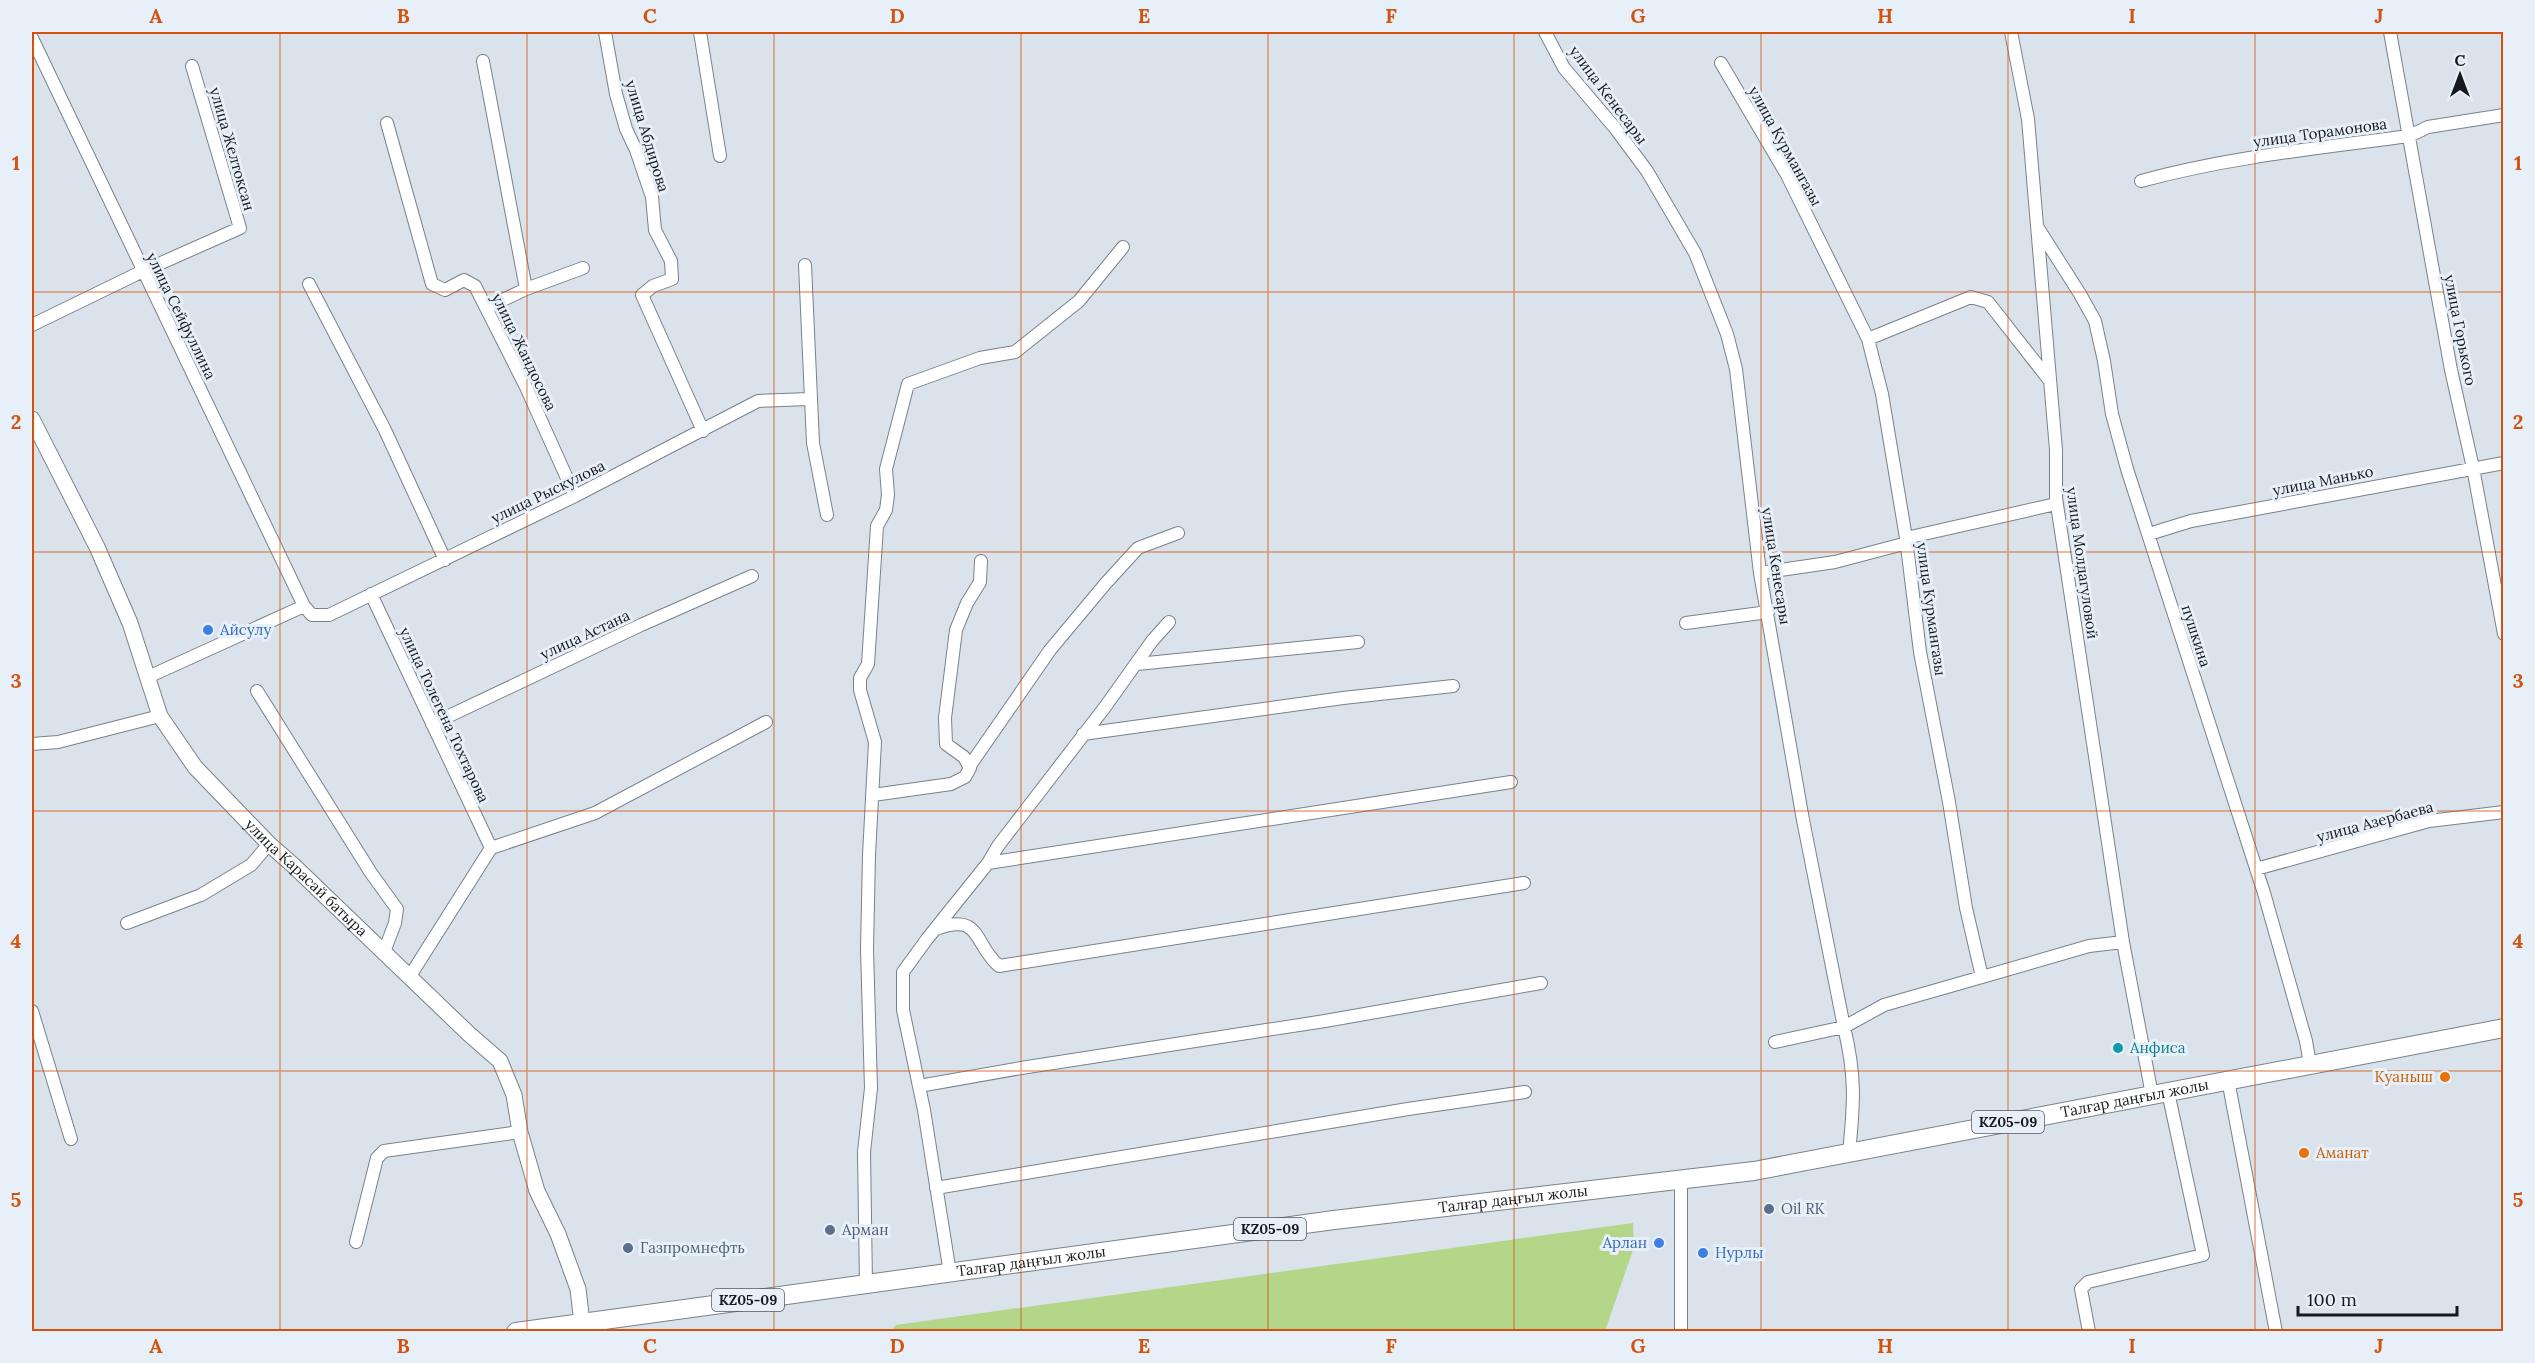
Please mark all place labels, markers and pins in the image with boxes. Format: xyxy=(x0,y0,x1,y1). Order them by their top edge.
place label: Айсулу xyxy=(219,620,271,639)
marker: Айсулу xyxy=(201,623,215,637)
place label: Анфиса xyxy=(2129,1038,2186,1057)
marker: Анфиса xyxy=(2111,1041,2125,1055)
place label: Куаныш xyxy=(2375,1067,2433,1086)
marker: Куаныш xyxy=(2438,1070,2452,1084)
place label: Аманат xyxy=(2315,1143,2369,1162)
marker: Аманат xyxy=(2297,1146,2311,1160)
place label: Oil RK xyxy=(1781,1199,1826,1218)
marker: Oil RK xyxy=(1762,1202,1776,1216)
place label: Арман xyxy=(841,1220,889,1239)
marker: Арман xyxy=(823,1223,837,1237)
place label: Арлан xyxy=(1602,1233,1647,1252)
marker: Арлан xyxy=(1652,1236,1666,1250)
place label: Газпромнефть xyxy=(640,1238,745,1257)
marker: Газпромнефть xyxy=(621,1241,635,1255)
place label: Нурлы xyxy=(1715,1243,1763,1262)
marker: Нурлы xyxy=(1696,1246,1710,1260)

